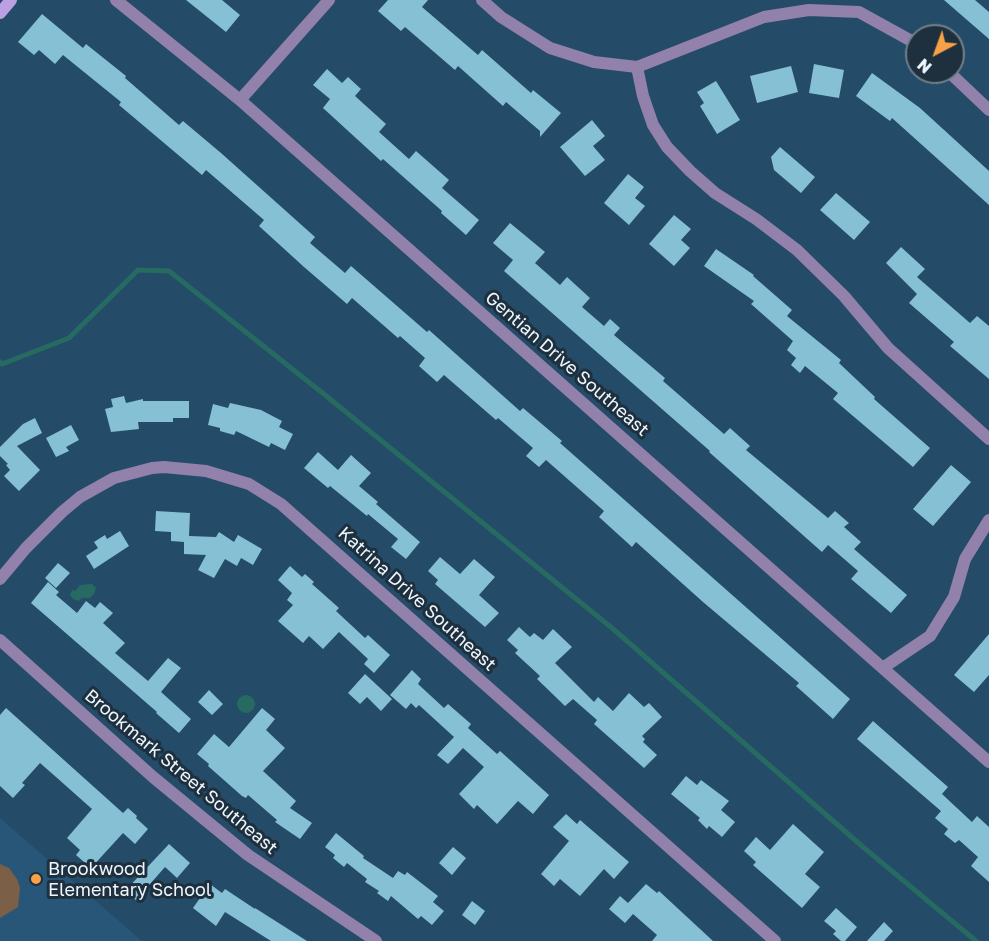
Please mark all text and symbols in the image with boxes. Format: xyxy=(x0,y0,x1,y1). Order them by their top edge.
north arrow xyxy=(905,24,965,84)
text: N xyxy=(913,55,936,78)
street label: Gentian Drive Southeast xyxy=(481,287,653,441)
street label: Katrina Drive Southeast xyxy=(334,522,500,676)
street label: Brookmark Street Southeast xyxy=(80,685,282,859)
place label: Brookwood Elementary School xyxy=(48,858,212,900)
marker: Brookwood Elementary School xyxy=(29,872,43,886)

